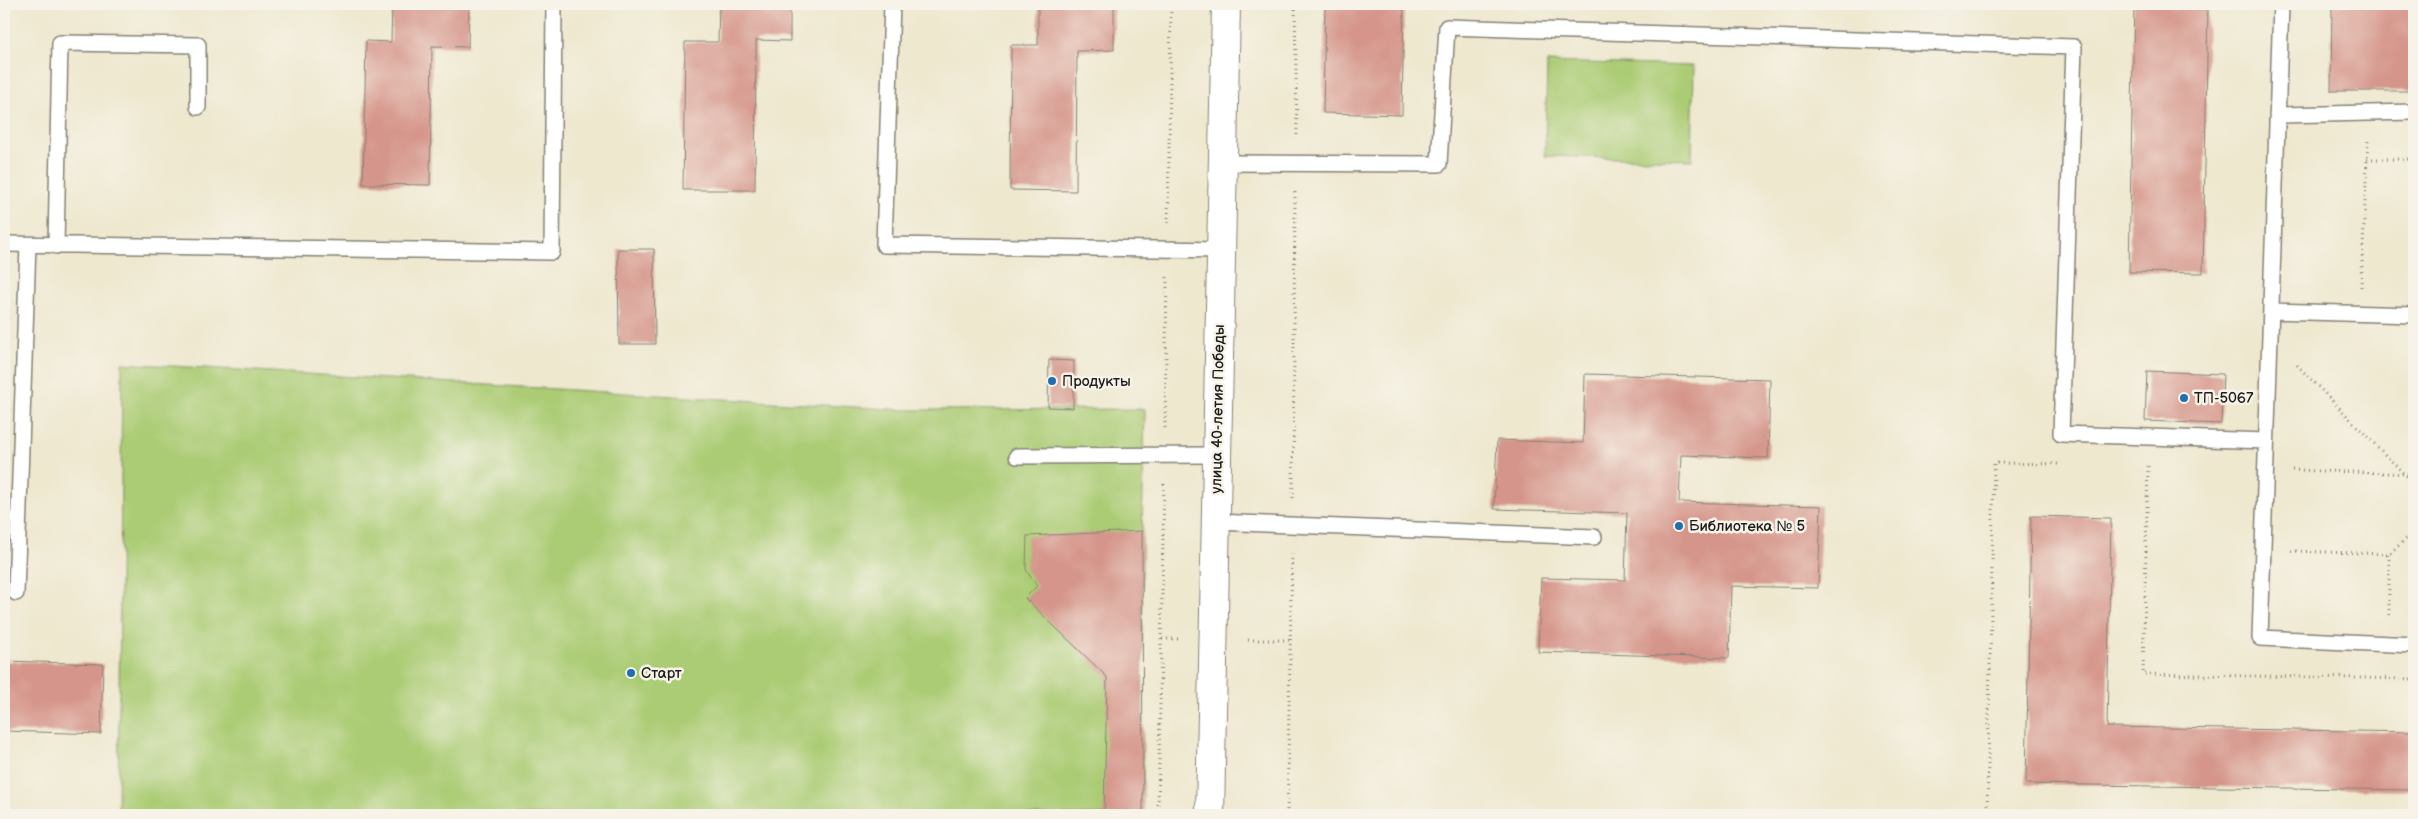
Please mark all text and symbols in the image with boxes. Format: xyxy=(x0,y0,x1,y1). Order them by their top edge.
street label: улица 40-летия Победы xyxy=(1207,324,1229,494)
place label: Продукты xyxy=(1062,372,1131,391)
marker: Продукты xyxy=(1046,375,1058,387)
place label: ТП-5067 xyxy=(2194,389,2254,408)
marker: ТП-5067 xyxy=(2178,392,2190,404)
place label: Библиотека № 5 xyxy=(1689,517,1805,536)
marker: Библиотека № 5 xyxy=(1673,520,1685,532)
place label: Старт xyxy=(641,664,682,683)
marker: Старт xyxy=(625,667,637,679)

